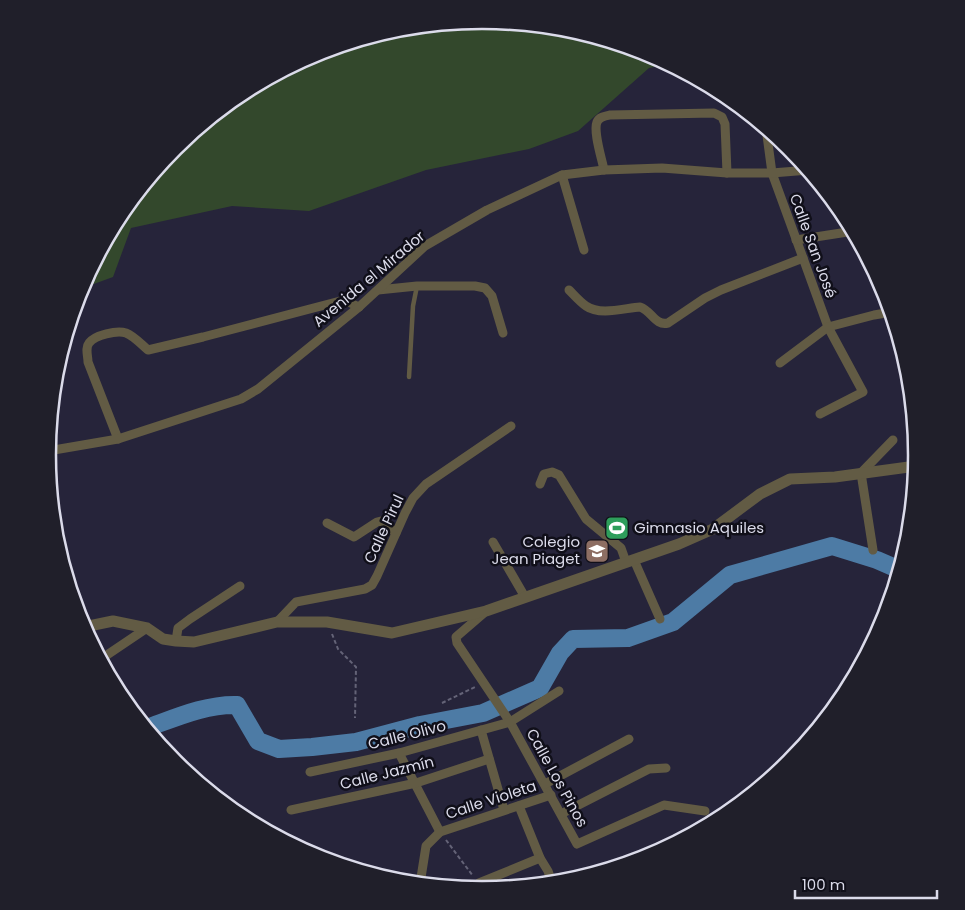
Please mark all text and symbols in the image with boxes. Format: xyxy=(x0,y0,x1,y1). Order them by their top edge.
street label: Calle San José xyxy=(785,191,842,301)
street label: Avenida el Mirador xyxy=(308,225,429,332)
street label: Calle Pirul xyxy=(358,491,409,567)
sports icon: Gimnasio Aquiles xyxy=(604,515,630,541)
place label: Gimnasio Aquiles xyxy=(634,517,764,538)
place label: Colegio Jean Piaget xyxy=(492,531,580,569)
school or university icon: Colegio Jean Piaget xyxy=(584,538,610,564)
street label: Calle Olivo xyxy=(366,715,448,754)
street label: Calle Los Pinos xyxy=(522,725,593,831)
street label: Calle Jazmín xyxy=(338,751,436,794)
street label: Calle Violeta xyxy=(443,775,539,824)
scale bar xyxy=(795,868,938,900)
text: 100 m xyxy=(802,874,845,895)

